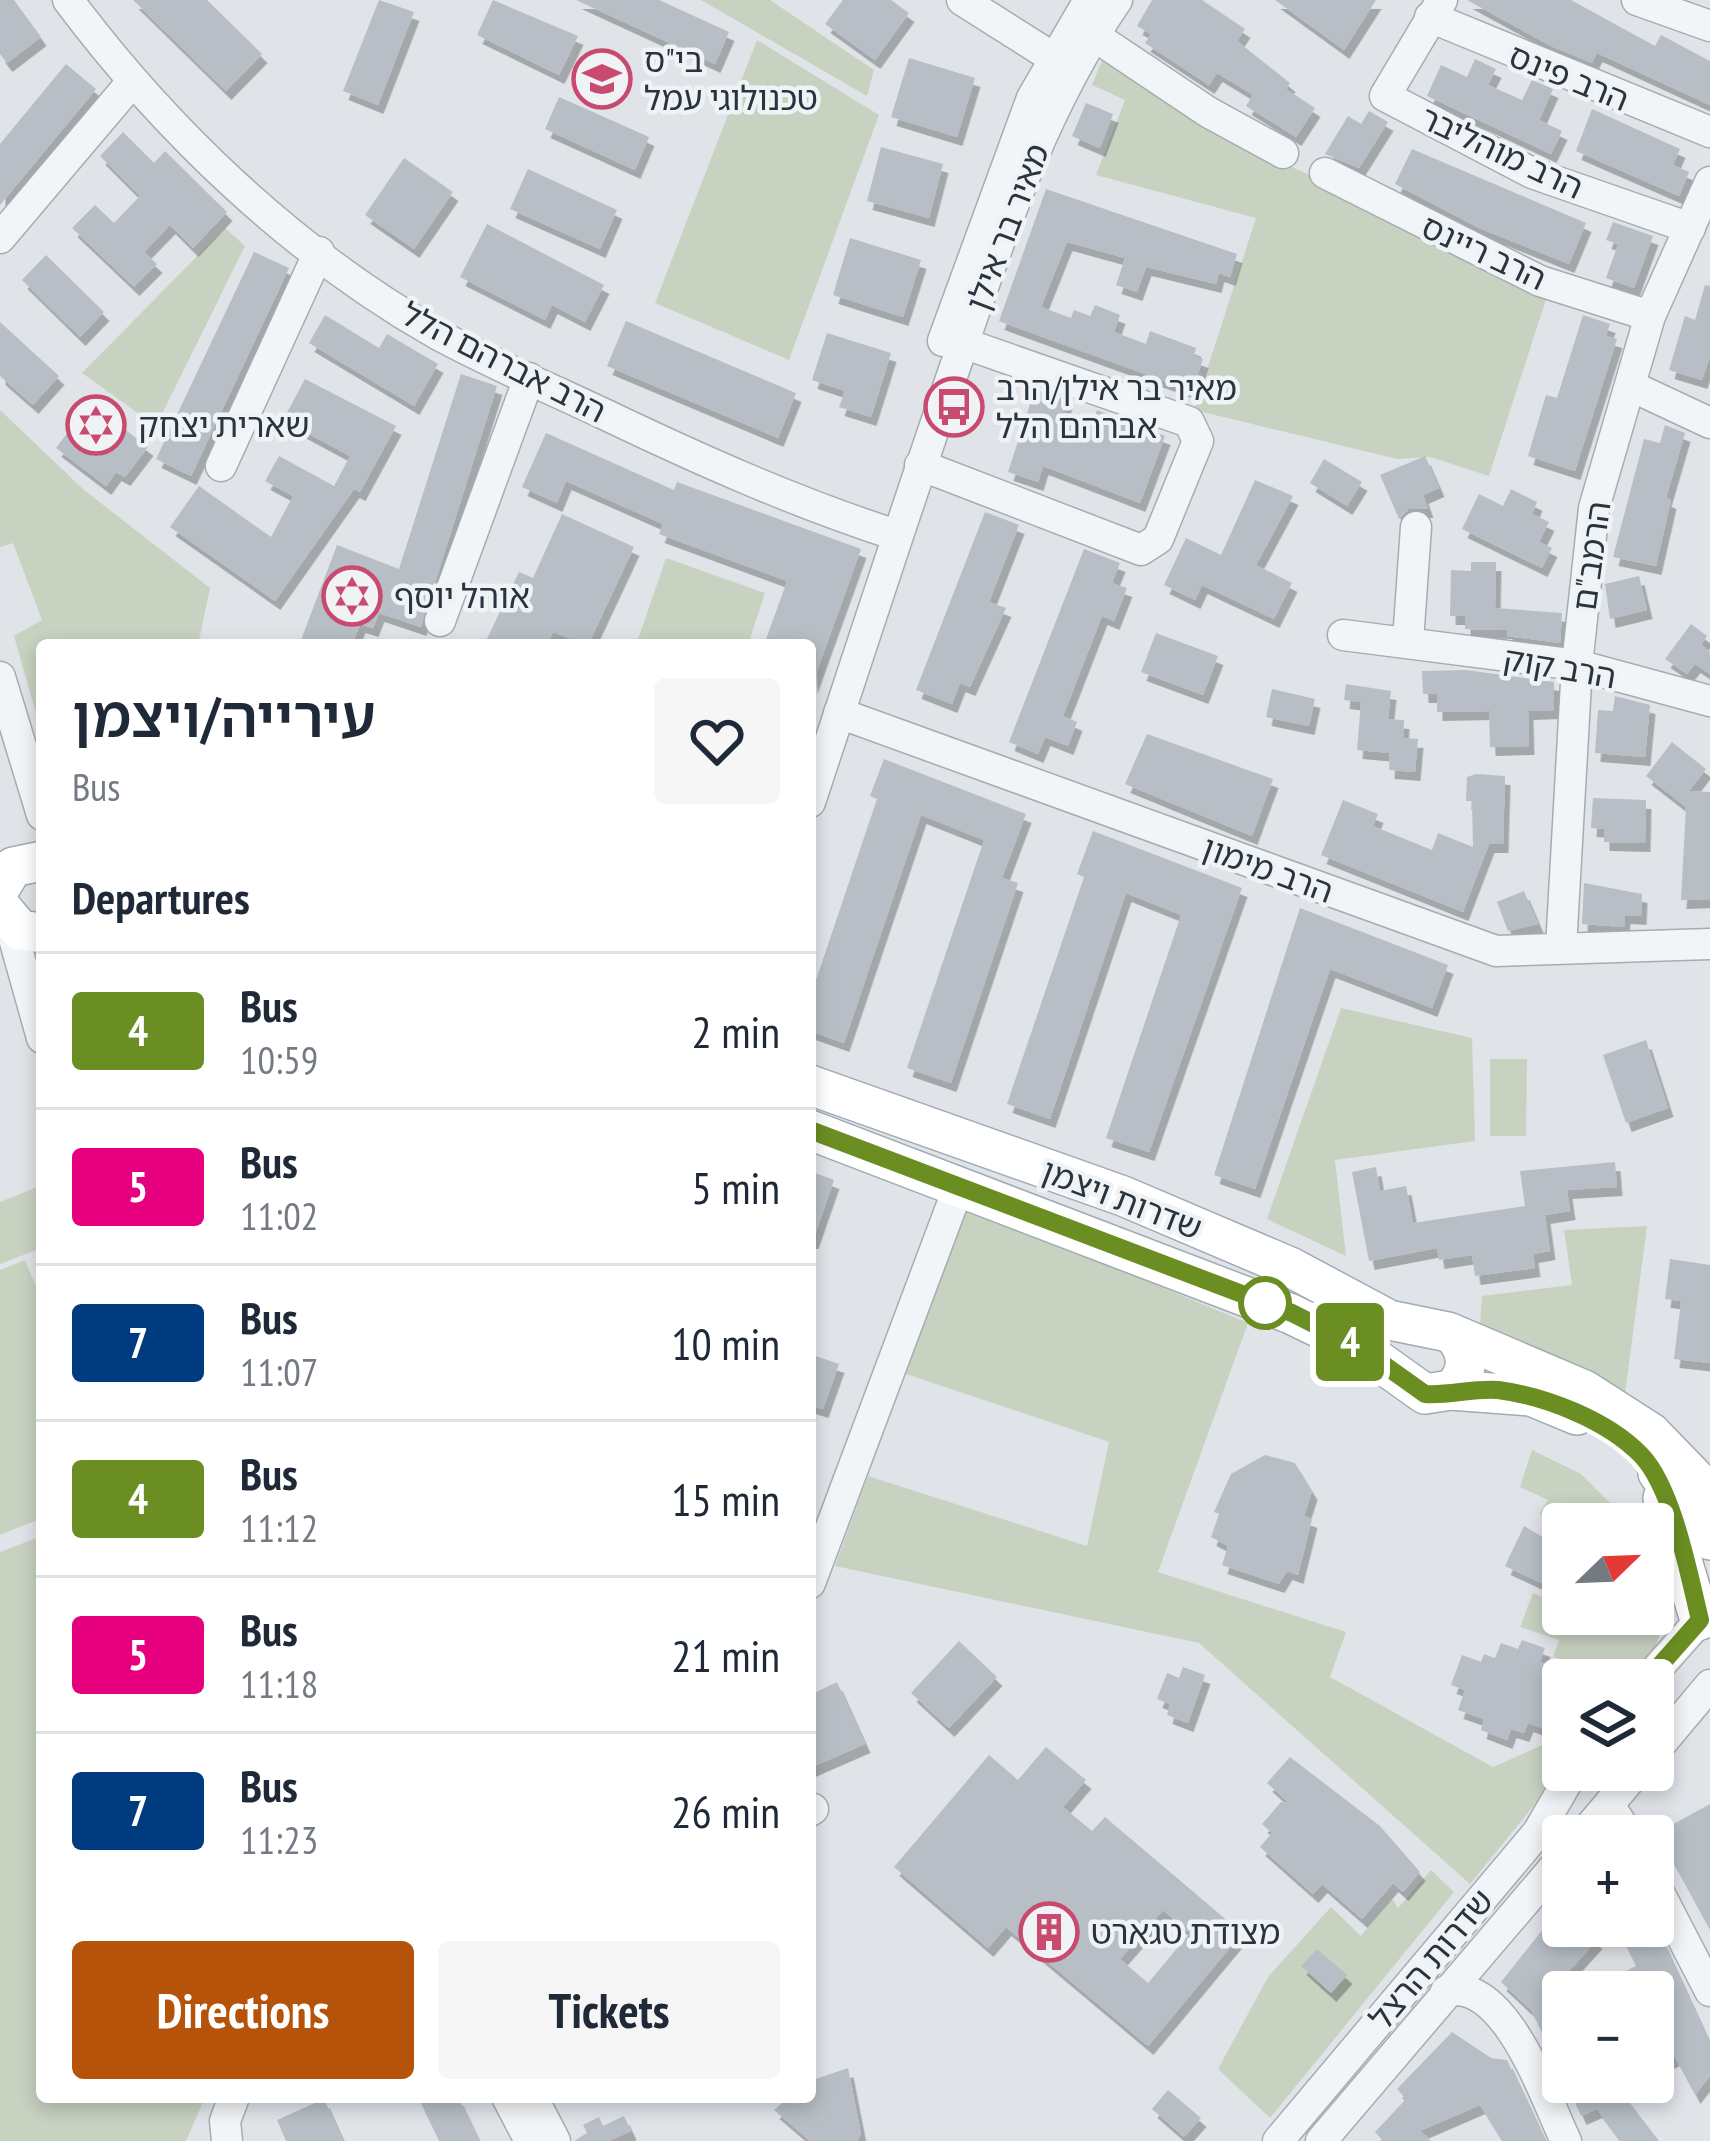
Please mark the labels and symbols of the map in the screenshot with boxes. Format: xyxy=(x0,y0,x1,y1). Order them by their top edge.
street label: הרב פינס xyxy=(1503,33,1636,120)
place label: בי"ס טכנולוגי עמל xyxy=(644,38,818,119)
school or university icon: בי"ס טכנולוגי עמל xyxy=(571,48,633,110)
street label: הרב מוהליבר xyxy=(1414,95,1591,208)
street label: מאיר בר אילן xyxy=(955,137,1058,317)
street label: הרב ריינס xyxy=(1415,204,1554,299)
street label: הרב אברהם הלל xyxy=(395,292,614,432)
place label: מאיר בר אילן/הרב אברהם הלל xyxy=(996,366,1237,447)
bus stop icon: מאיר בר אילן/הרב אברהם הלל xyxy=(923,376,985,438)
synagogue icon: שארית יצחק xyxy=(65,394,127,456)
place label: שארית יצחק xyxy=(138,403,310,446)
street label: הרמב"ם xyxy=(1562,498,1619,614)
synagogue icon: אוהל יוסף xyxy=(321,565,383,627)
place label: אוהל יוסף xyxy=(394,574,530,617)
street label: הרב קוק xyxy=(1500,635,1620,698)
street label: הרב מימון xyxy=(1197,825,1340,912)
street label: שדרות ויצמן xyxy=(1036,1148,1208,1249)
unlabelled marker xyxy=(1240,1278,1290,1328)
line badge: 4 xyxy=(1311,1303,1389,1381)
north arrow xyxy=(1542,1503,1674,1635)
street label: שדרות הרצל xyxy=(1359,1879,1502,2038)
building icon: מצודת טגארט xyxy=(1018,1901,1080,1963)
place label: מצודת טגארט xyxy=(1091,1910,1280,1953)

